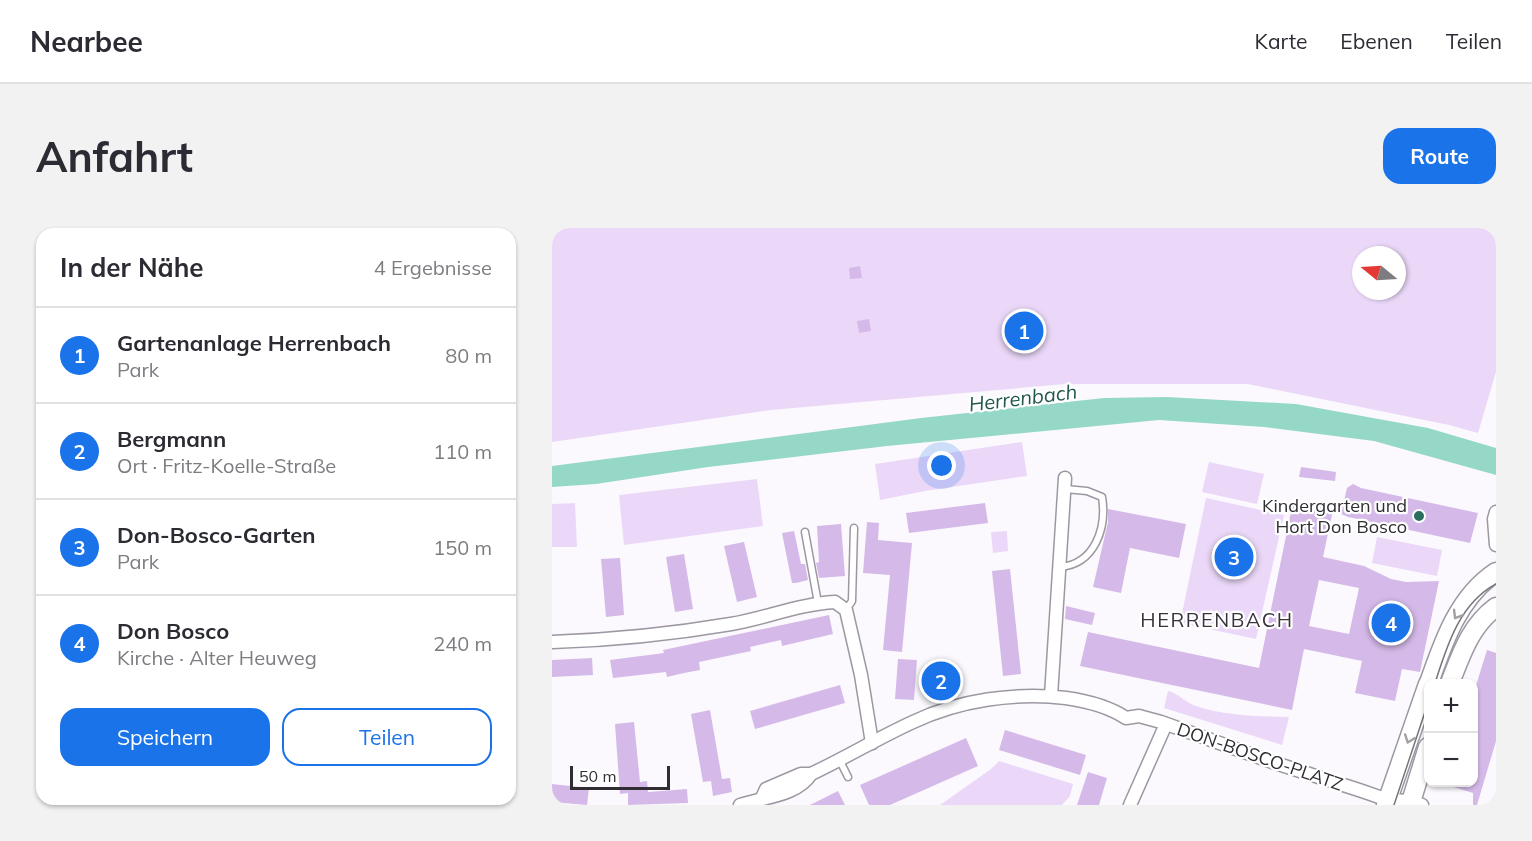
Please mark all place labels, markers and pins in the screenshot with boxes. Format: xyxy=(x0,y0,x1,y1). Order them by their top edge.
pin: 1 xyxy=(1004,308,1044,354)
place label: Kindergarten und Hort Don Bosco xyxy=(1262,494,1407,538)
marker: Kindergarten und Hort Don Bosco xyxy=(1412,509,1426,523)
pin: 3 xyxy=(1214,534,1254,580)
pin: 4 xyxy=(1372,600,1410,646)
pin: 2 xyxy=(922,658,960,704)

